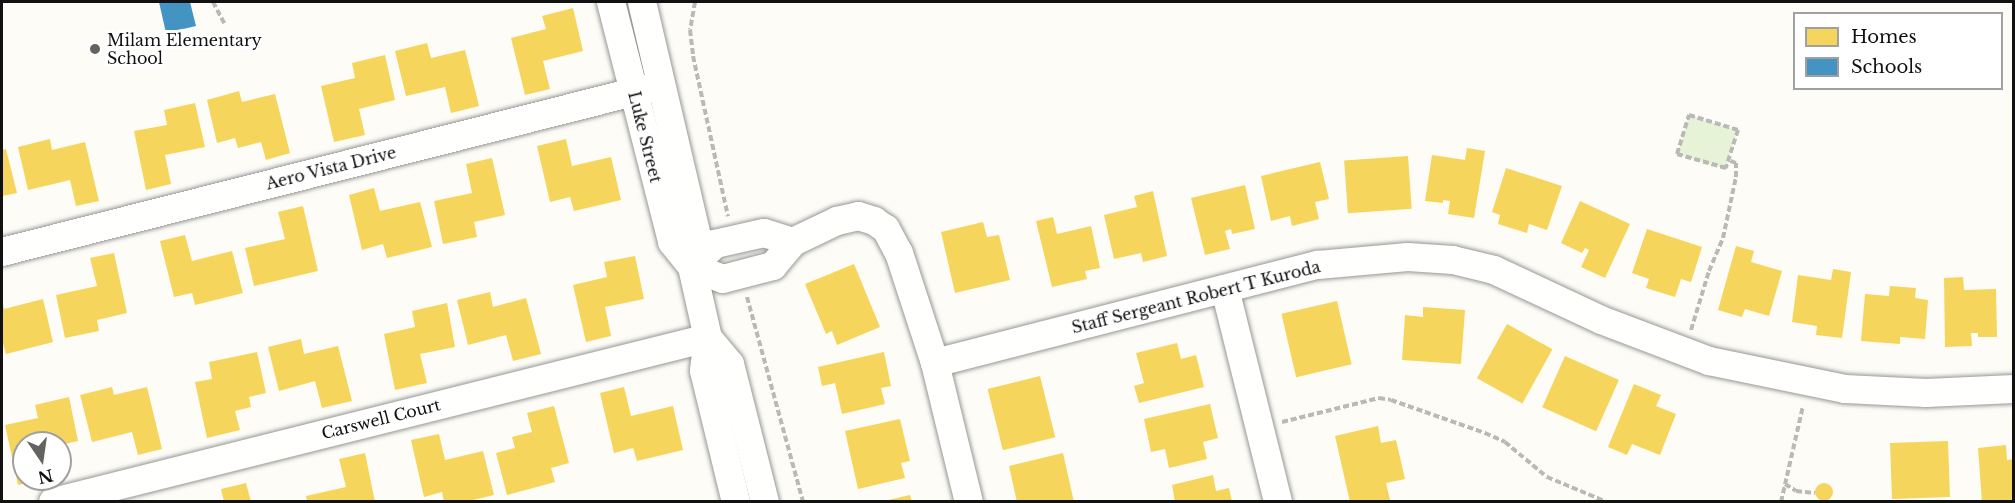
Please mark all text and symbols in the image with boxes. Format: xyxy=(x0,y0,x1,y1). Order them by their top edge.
legend xyxy=(1793,12,2003,90)
text: Homes xyxy=(1851,26,1917,48)
place label: Milam Elementary School xyxy=(107,30,262,68)
marker: Milam Elementary School xyxy=(88,42,102,56)
text: Schools xyxy=(1851,56,1922,78)
street label: Luke Street xyxy=(624,89,666,185)
street label: Aero Vista Drive xyxy=(264,142,398,194)
street label: Staff Sergeant Robert T Kuroda xyxy=(1069,257,1323,337)
street label: Carswell Court xyxy=(320,395,442,443)
north arrow xyxy=(12,431,72,491)
text: N xyxy=(36,465,55,488)

